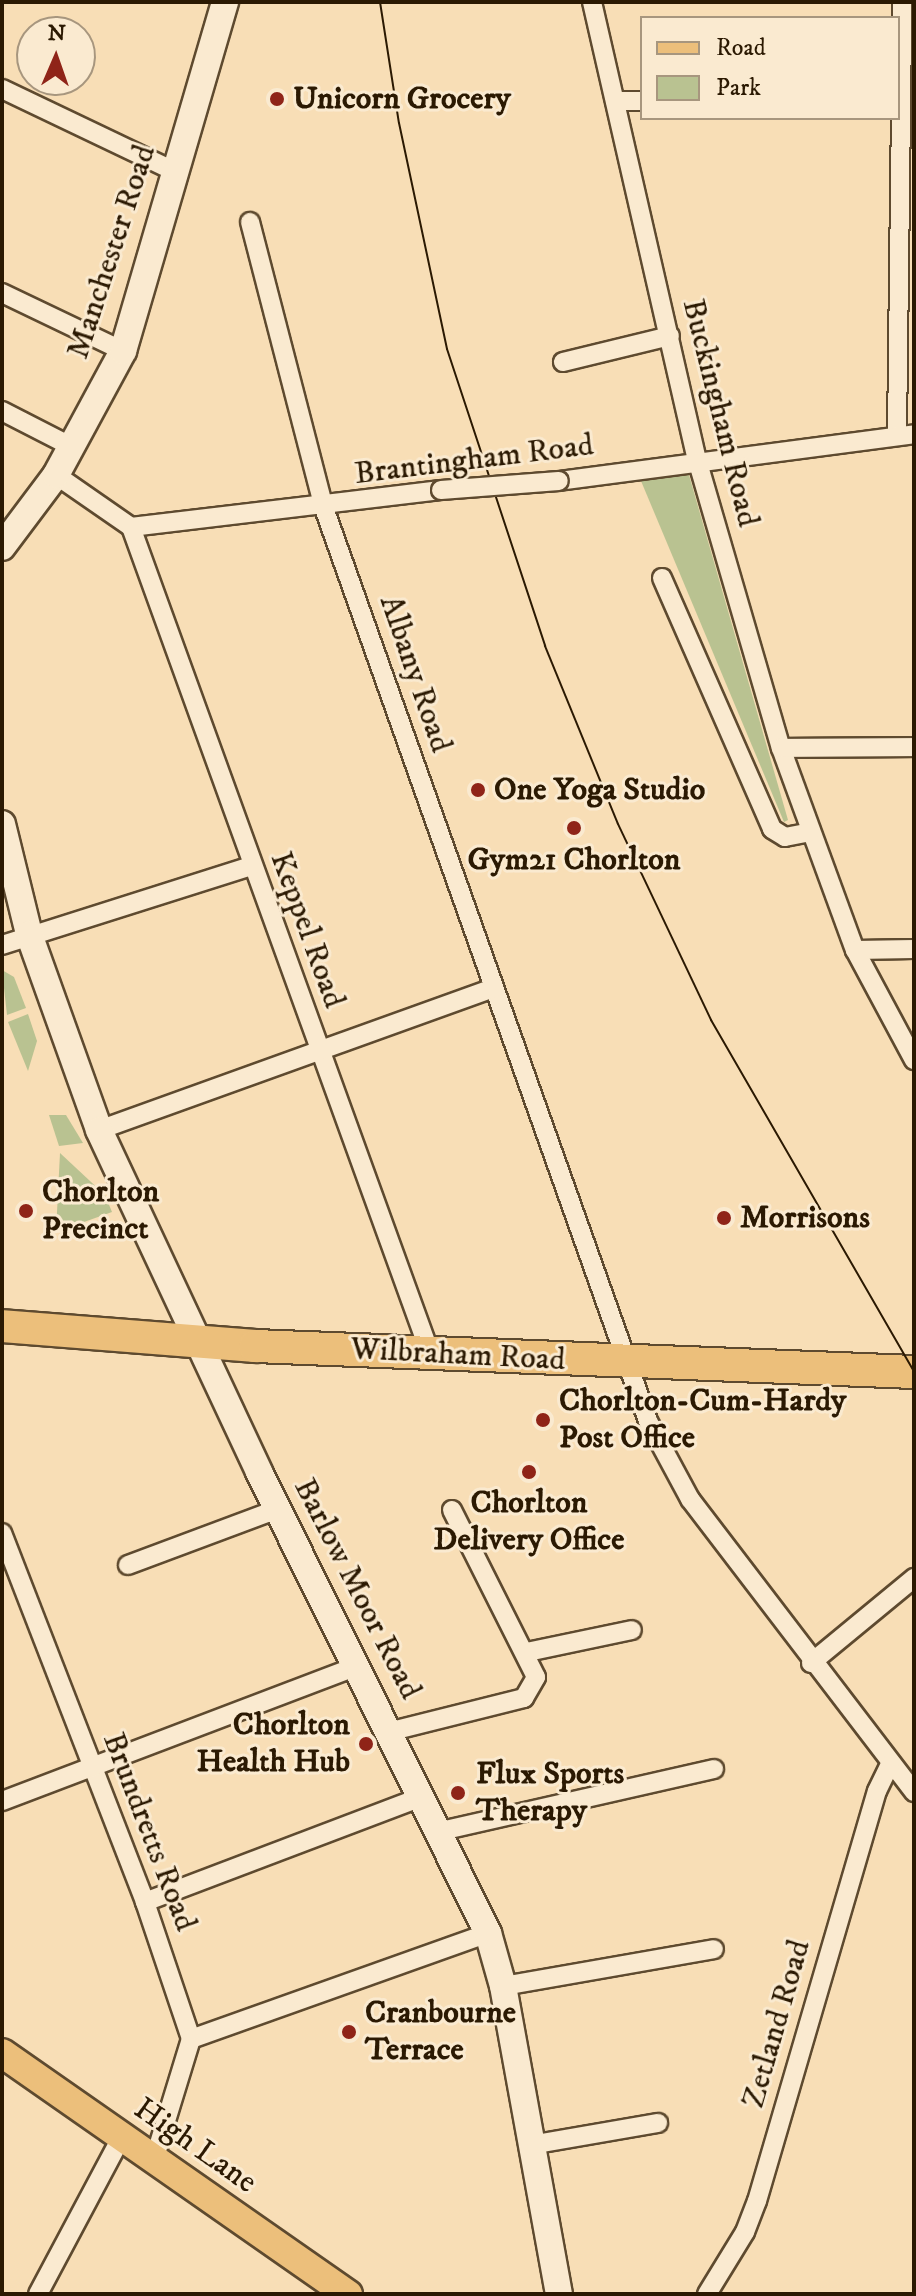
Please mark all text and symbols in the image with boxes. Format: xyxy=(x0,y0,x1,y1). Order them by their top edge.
north arrow xyxy=(16,16,96,96)
legend xyxy=(640,16,900,120)
text: N xyxy=(47,20,66,47)
text: Road xyxy=(716,33,766,63)
text: Park xyxy=(716,73,761,103)
place label: Unicorn Grocery xyxy=(293,80,511,118)
marker: Unicorn Grocery xyxy=(268,90,286,108)
street label: Manchester Road xyxy=(59,140,165,364)
street label: Buckingham Road xyxy=(673,295,767,531)
street label: Brantingham Road xyxy=(352,426,596,494)
street label: Albany Road xyxy=(370,591,460,757)
place label: One Yoga Studio xyxy=(494,771,705,809)
marker: One Yoga Studio xyxy=(469,781,487,799)
marker: Gym21 Chorlton xyxy=(565,819,583,837)
place label: Gym21 Chorlton xyxy=(467,841,681,879)
street label: Keppel Road xyxy=(261,847,353,1013)
place label: Chorlton Precinct xyxy=(42,1174,159,1249)
place label: Morrisons xyxy=(740,1199,870,1237)
marker: Chorlton Precinct xyxy=(17,1202,35,1220)
marker: Morrisons xyxy=(715,1209,733,1227)
street label: Wilbraham Road xyxy=(350,1330,566,1380)
place label: Chorlton-Cum-Hardy Post Office xyxy=(559,1383,846,1458)
marker: Chorlton-Cum-Hardy Post Office xyxy=(534,1411,552,1429)
marker: Chorlton Delivery Office xyxy=(520,1463,538,1481)
street label: Barlow Moor Road xyxy=(285,1472,429,1706)
place label: Chorlton Delivery Office xyxy=(434,1485,624,1560)
place label: Chorlton Health Hub xyxy=(197,1707,350,1782)
street label: Brundretts Road xyxy=(94,1727,204,1937)
marker: Chorlton Health Hub xyxy=(357,1735,375,1753)
place label: Flux Sports Therapy xyxy=(476,1756,624,1831)
marker: Flux Sports Therapy xyxy=(447,1782,469,1804)
street label: Zetland Road xyxy=(735,1936,819,2112)
place label: Cranbourne Terrace xyxy=(365,1995,516,2070)
marker: Cranbourne Terrace xyxy=(340,2023,358,2041)
street label: High Lane xyxy=(126,2090,264,2202)

